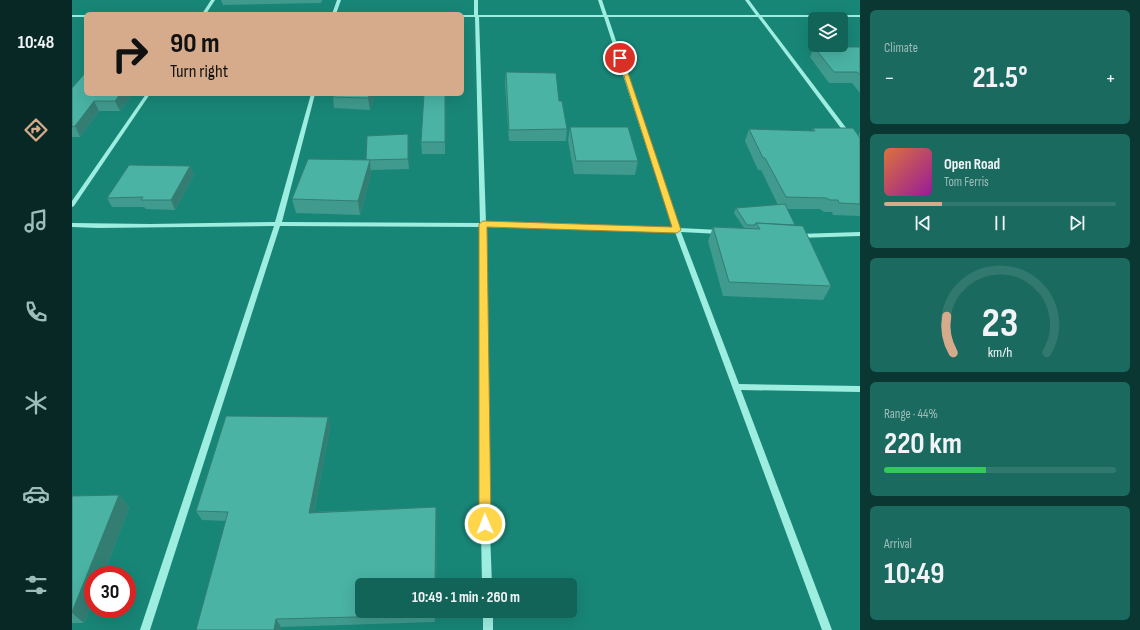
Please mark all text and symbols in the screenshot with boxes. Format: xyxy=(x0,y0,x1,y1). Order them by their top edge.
map controls xyxy=(808,12,848,52)
button: layers xyxy=(808,12,848,52)
text: 90 m xyxy=(170,27,220,60)
icon: right xyxy=(104,28,156,80)
text: 10:48 xyxy=(18,32,54,53)
text: Climate xyxy=(884,40,918,56)
pin xyxy=(603,41,637,75)
icon: arrive xyxy=(609,47,631,69)
text: 21.5° xyxy=(972,60,1028,96)
text: Turn right xyxy=(170,61,228,82)
text: − xyxy=(884,65,895,92)
text: + xyxy=(1105,65,1116,92)
icon: directions xyxy=(22,116,50,144)
text: Open Road xyxy=(944,155,1000,174)
text: Tom Ferris xyxy=(944,174,989,190)
icon: music xyxy=(22,207,50,235)
icon: previous xyxy=(912,212,934,234)
icon: pause xyxy=(989,212,1011,234)
icon: next xyxy=(1066,212,1088,234)
icon: phone xyxy=(22,298,50,326)
text: 23 xyxy=(982,299,1018,348)
text: km/h xyxy=(988,344,1012,361)
icon: climate xyxy=(22,389,50,417)
text: Range · 44% xyxy=(884,406,938,422)
text: 220 km xyxy=(884,426,962,462)
icon: car xyxy=(22,480,50,508)
position arrow xyxy=(464,503,506,545)
text: Arrival xyxy=(884,536,912,552)
text: 10:49 xyxy=(884,556,945,592)
speed limit sign: 30 xyxy=(84,566,136,618)
icon: filters xyxy=(22,571,50,599)
text: 10:49 · 1 min · 260 m xyxy=(412,588,520,607)

